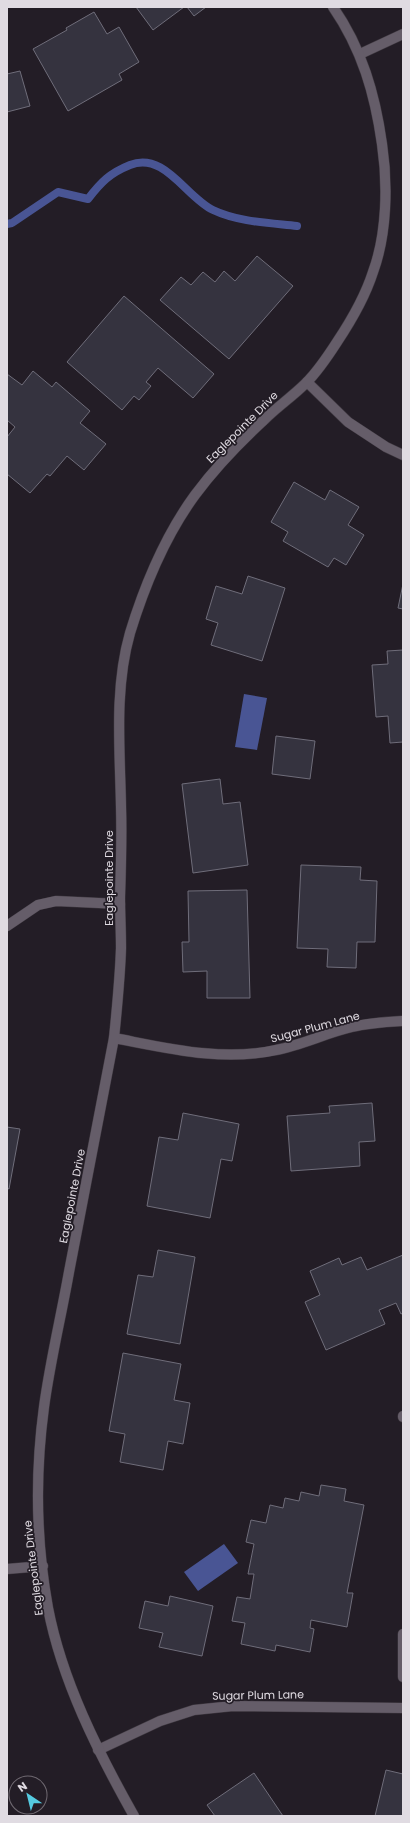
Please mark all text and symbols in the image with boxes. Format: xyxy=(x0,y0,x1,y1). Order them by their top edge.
street label: Eaglepointe Drive xyxy=(203,387,282,466)
street label: Eaglepointe Drive xyxy=(101,830,117,926)
street label: Sugar Plum Lane xyxy=(269,1007,362,1047)
street label: Eaglepointe Drive xyxy=(55,1147,89,1244)
street label: Eaglepointe Drive xyxy=(19,1519,47,1616)
street label: Sugar Plum Lane xyxy=(212,1686,304,1704)
north arrow xyxy=(8,1775,48,1815)
text: N xyxy=(14,1778,30,1796)

